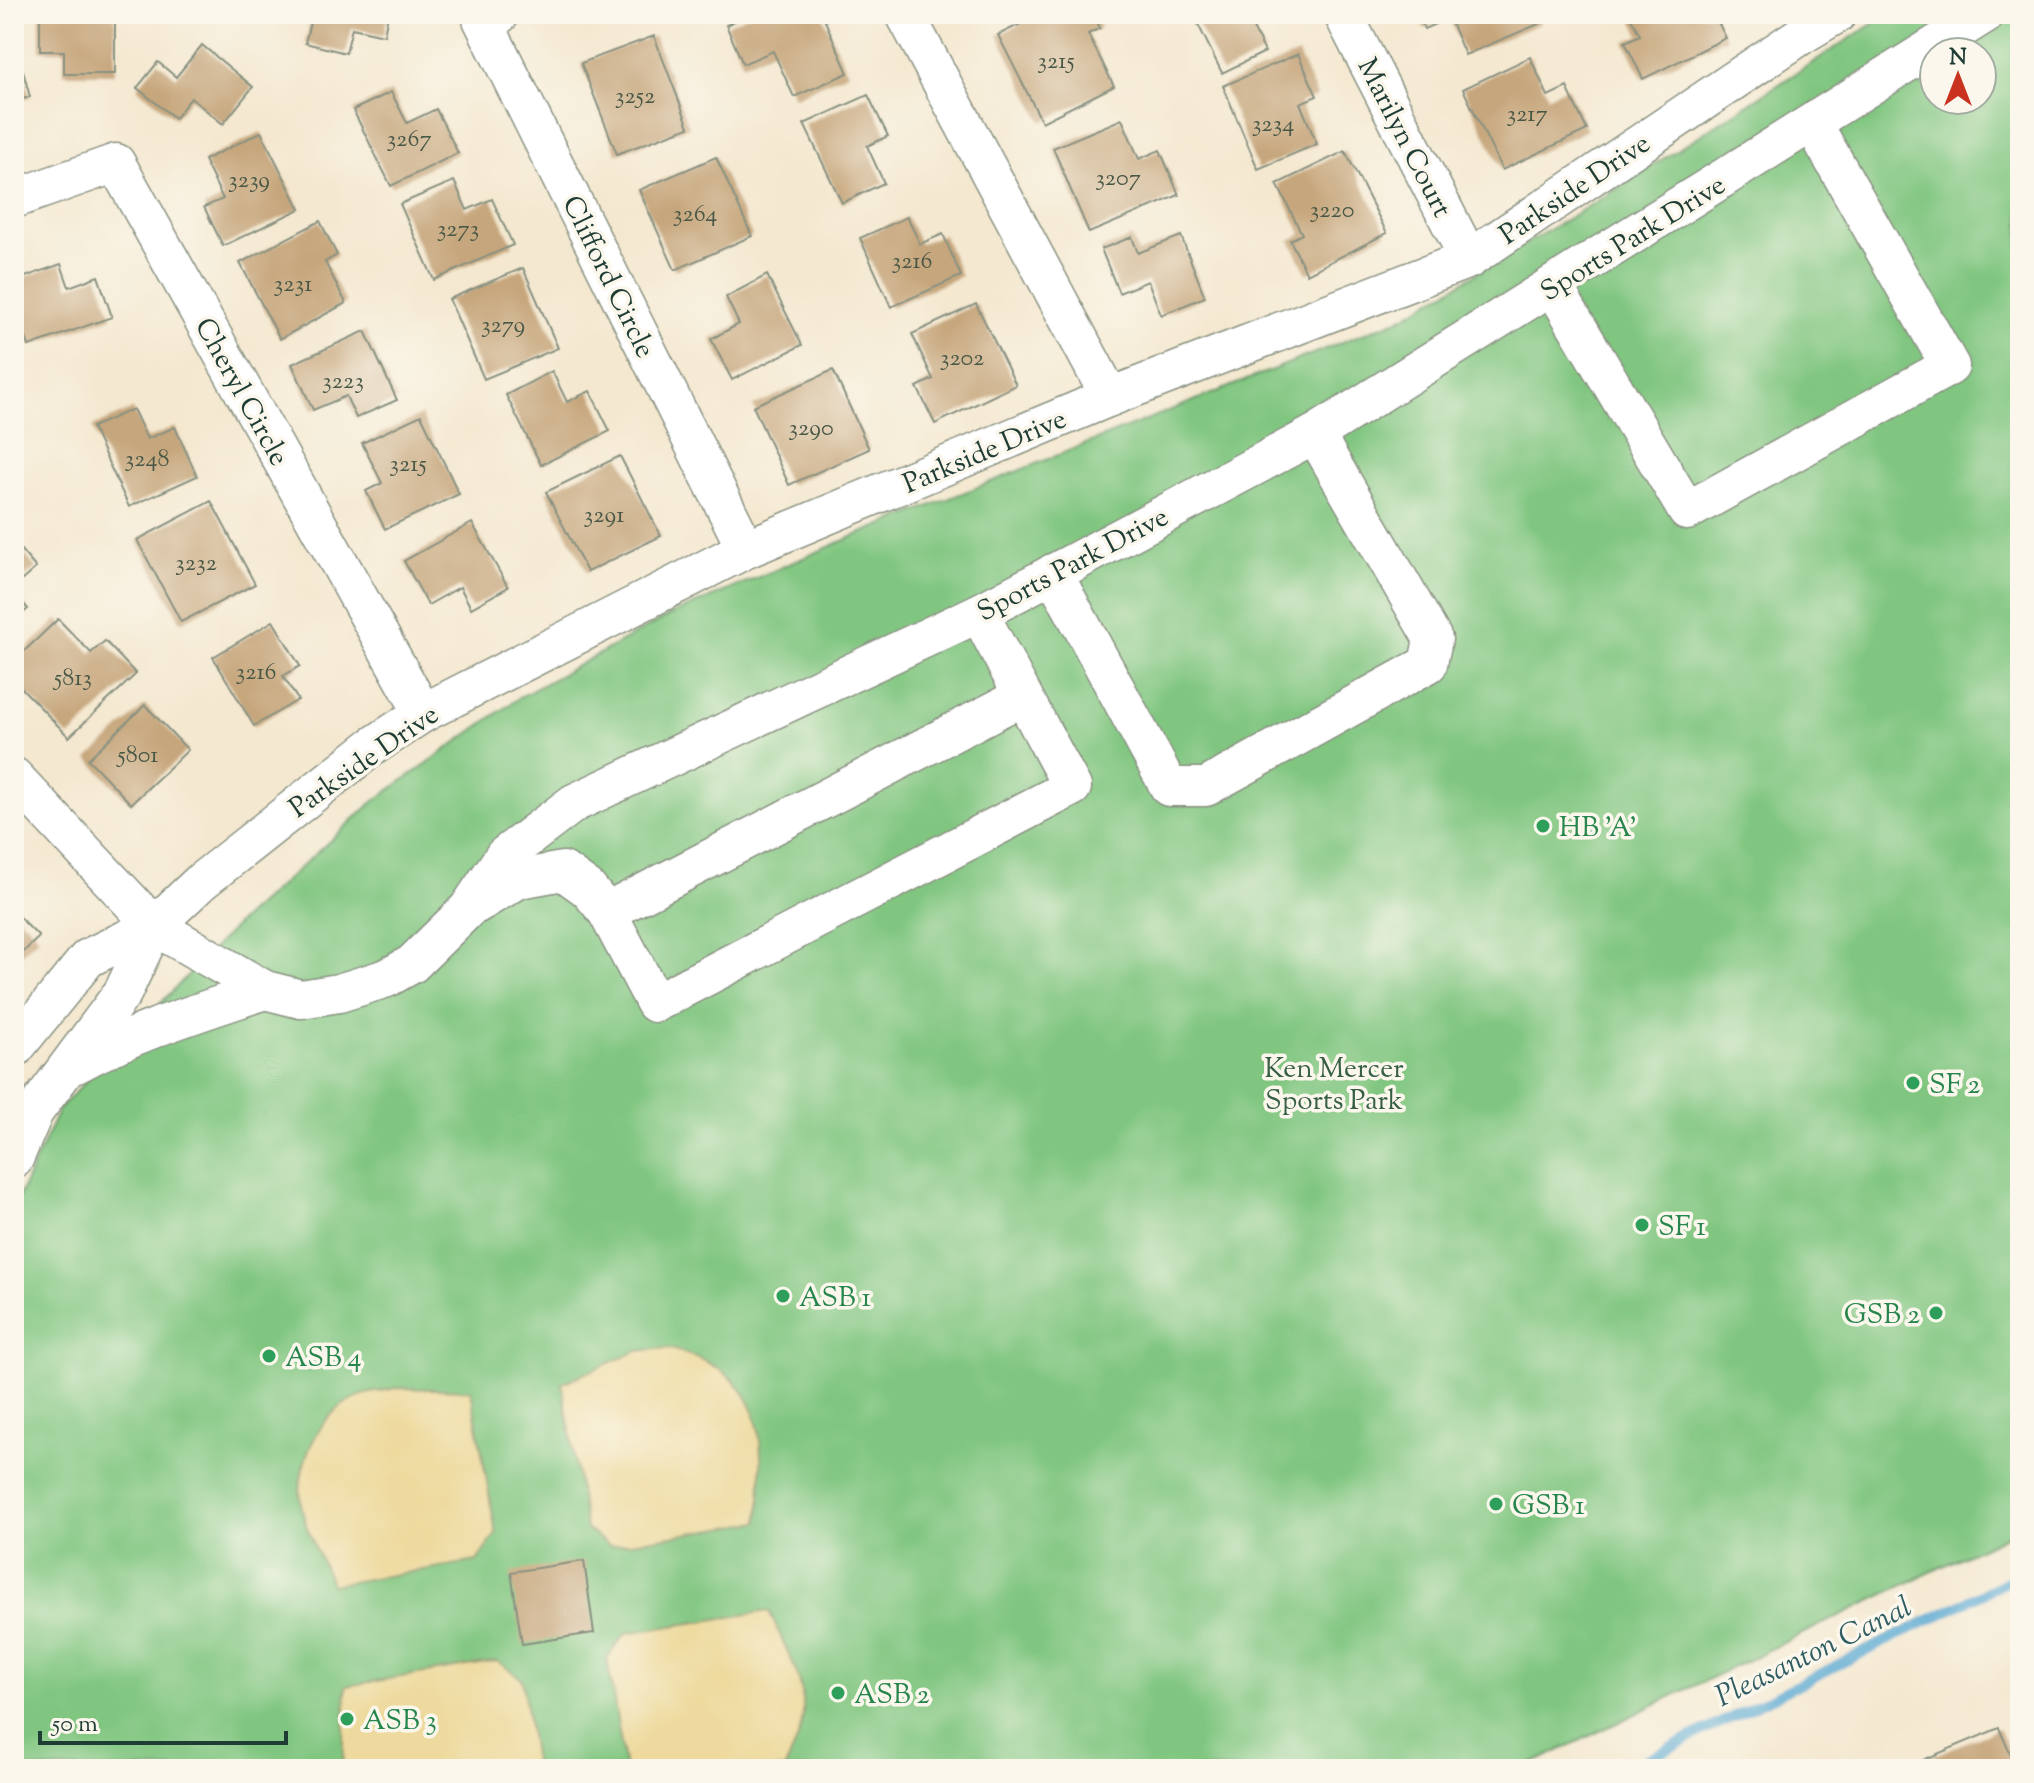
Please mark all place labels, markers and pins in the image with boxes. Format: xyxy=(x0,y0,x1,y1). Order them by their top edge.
place label: HB 'A' xyxy=(1559,809,1637,849)
marker: HB 'A' xyxy=(1534,817,1552,835)
place label: SF 2 xyxy=(1929,1066,1980,1106)
marker: SF 2 xyxy=(1904,1074,1922,1092)
place label: SF 1 xyxy=(1658,1208,1706,1248)
marker: SF 1 xyxy=(1633,1216,1651,1234)
place label: ASB 1 xyxy=(799,1279,871,1319)
marker: ASB 1 xyxy=(774,1287,792,1305)
place label: GSB 2 xyxy=(1844,1296,1920,1336)
marker: GSB 2 xyxy=(1927,1304,1945,1322)
place label: ASB 4 xyxy=(285,1339,362,1379)
marker: ASB 4 xyxy=(260,1347,278,1365)
place label: GSB 1 xyxy=(1512,1487,1585,1527)
marker: GSB 1 xyxy=(1487,1495,1505,1513)
place label: ASB 2 xyxy=(854,1676,930,1716)
marker: ASB 2 xyxy=(829,1684,847,1702)
place label: ASB 3 xyxy=(363,1702,437,1742)
marker: ASB 3 xyxy=(338,1710,356,1728)

